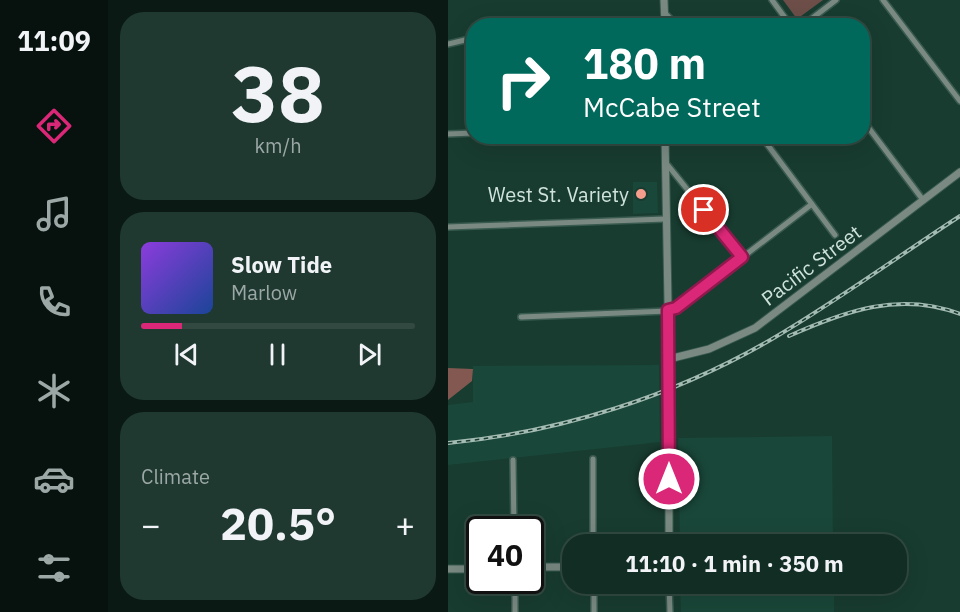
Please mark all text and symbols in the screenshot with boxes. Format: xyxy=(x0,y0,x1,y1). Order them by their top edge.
text: 11:09 xyxy=(17,23,91,58)
text: 180 m xyxy=(583,36,706,91)
text: 38 xyxy=(231,42,325,143)
icon: right xyxy=(484,42,562,120)
text: McCabe Street xyxy=(583,89,761,124)
icon: directions xyxy=(33,105,75,147)
text: km/h xyxy=(254,132,302,159)
place label: West St. Variety xyxy=(488,181,629,208)
pin xyxy=(678,184,729,235)
marker: West St. Variety xyxy=(634,187,648,201)
icon: music xyxy=(33,193,75,235)
icon: arrive xyxy=(687,193,720,226)
street label: Pacific Street xyxy=(756,219,866,311)
text: Slow Tide xyxy=(231,250,332,279)
text: Marlow xyxy=(231,279,297,306)
icon: phone xyxy=(33,281,75,323)
icon: previous xyxy=(170,338,203,371)
icon: pause xyxy=(261,338,294,371)
icon: next xyxy=(353,338,386,371)
icon: climate xyxy=(33,370,75,412)
position arrow xyxy=(637,447,701,511)
icon: car xyxy=(33,458,75,500)
text: Climate xyxy=(141,463,210,490)
text: 20.5° xyxy=(220,494,336,552)
text: − xyxy=(141,503,161,546)
text: + xyxy=(395,503,415,546)
speed limit sign: 40 xyxy=(466,516,544,594)
icon: filters xyxy=(33,547,75,589)
text: 11:10 · 1 min · 350 m xyxy=(625,549,844,578)

